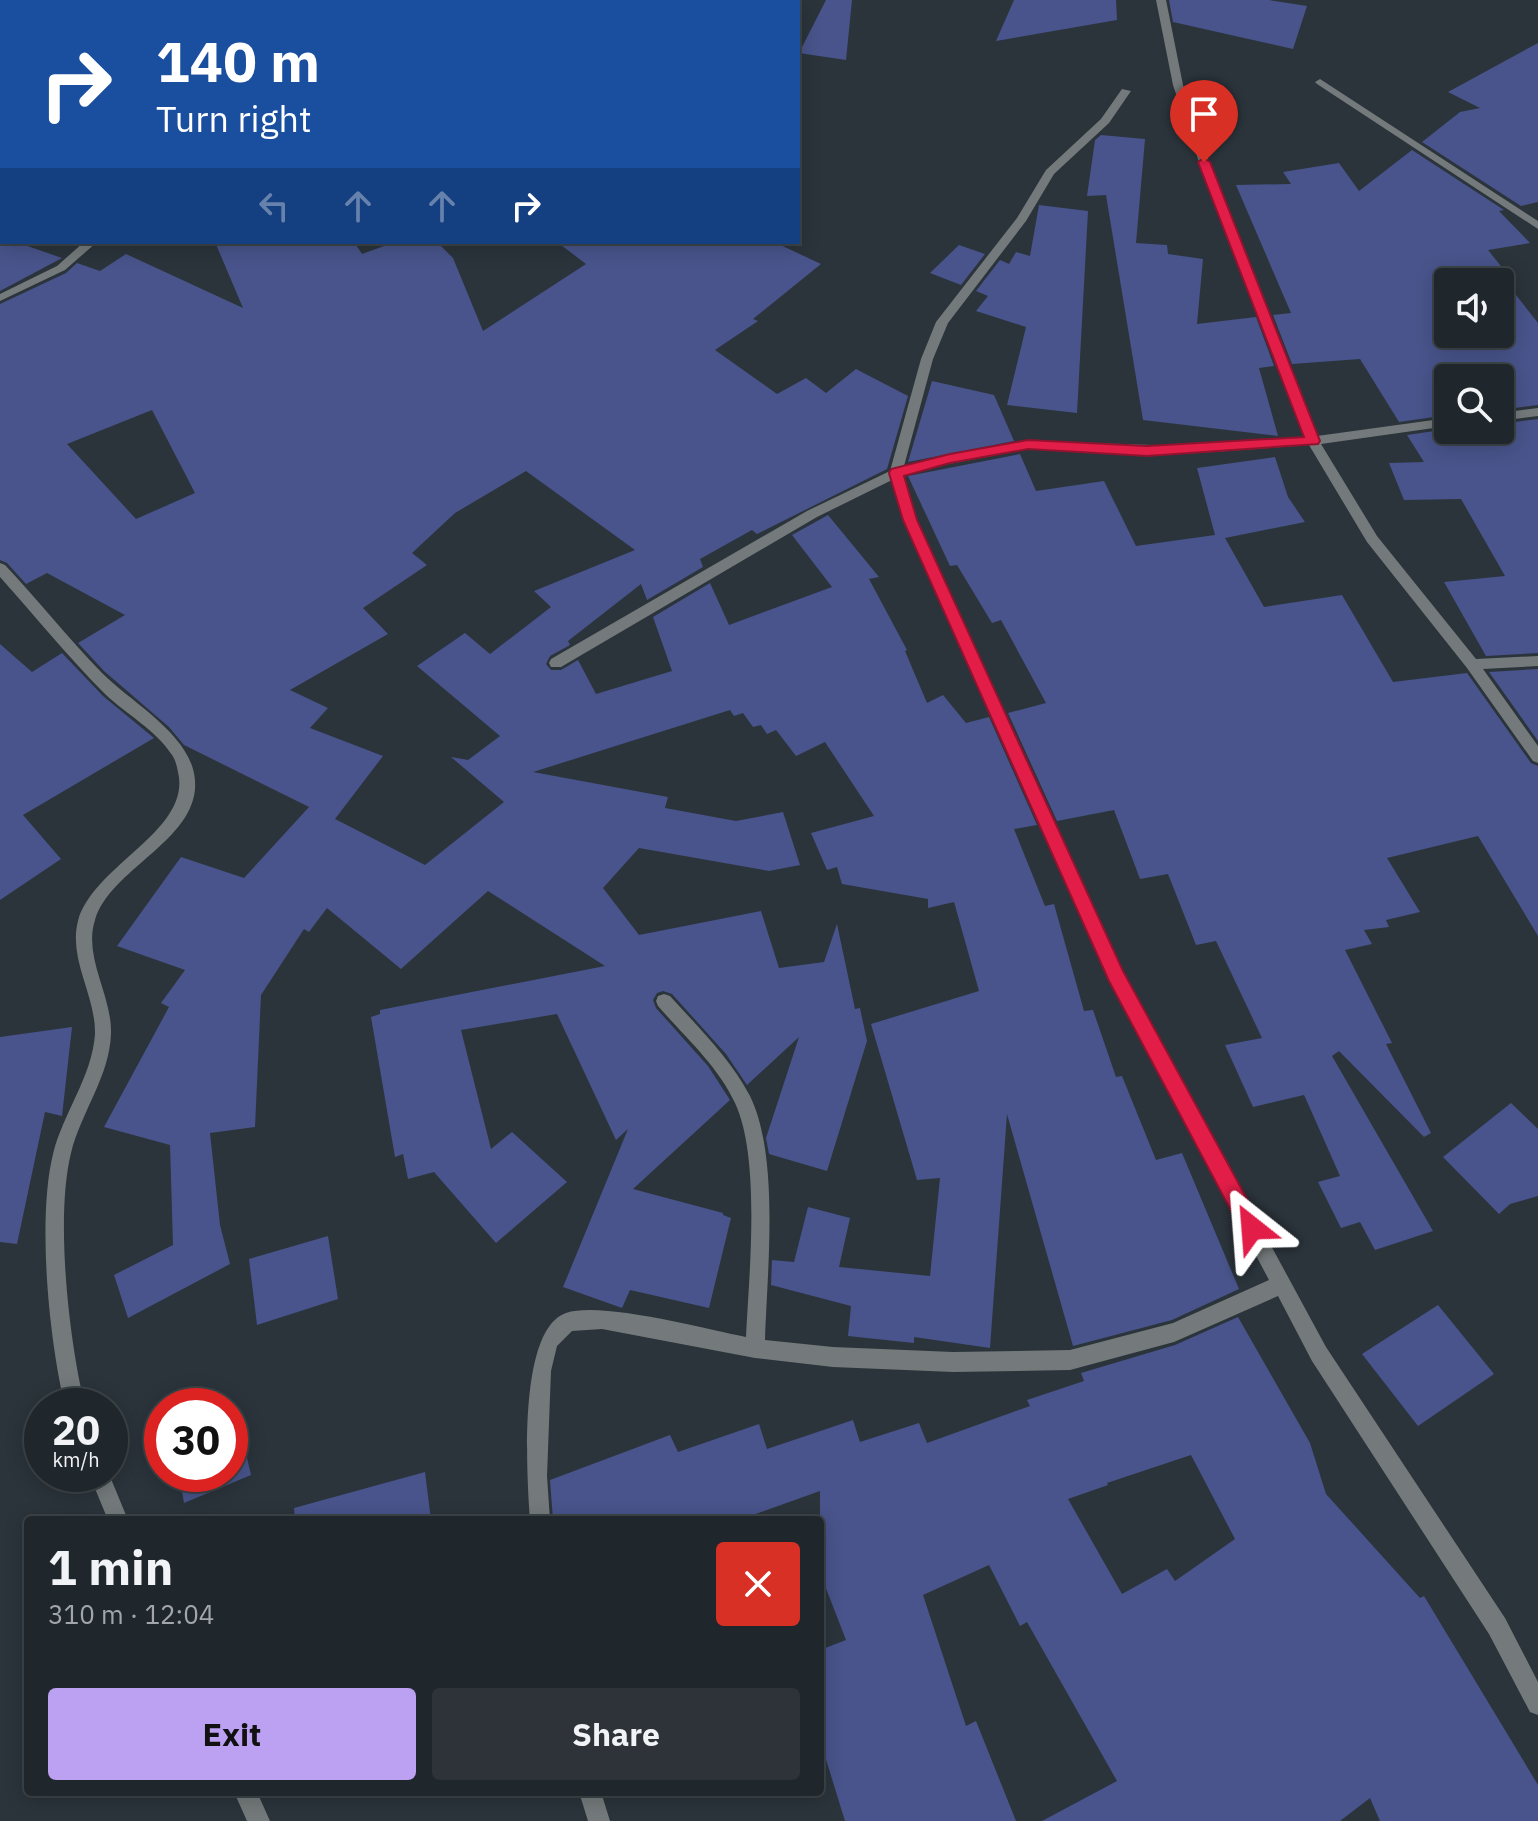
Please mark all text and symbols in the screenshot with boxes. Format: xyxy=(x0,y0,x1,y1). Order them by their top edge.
text: 140 m xyxy=(156,25,320,97)
icon: right xyxy=(24,32,128,136)
pin xyxy=(1170,80,1238,162)
icon: arrive xyxy=(1182,92,1226,136)
text: Turn right xyxy=(156,95,312,142)
icon: left xyxy=(252,184,296,228)
icon: ahead xyxy=(336,184,380,228)
icon: ahead xyxy=(420,184,464,228)
icon: right xyxy=(504,184,548,228)
map controls xyxy=(1434,268,1514,444)
button: sound xyxy=(1434,268,1514,348)
button: search xyxy=(1434,364,1514,444)
position arrow xyxy=(1210,1186,1294,1270)
speed limit sign: 30 xyxy=(144,1388,248,1492)
text: 20 xyxy=(52,1404,100,1456)
text: km/h xyxy=(52,1446,100,1473)
text: 1 min xyxy=(48,1536,173,1598)
button: close xyxy=(716,1542,800,1626)
text: 310 m · 12:04 xyxy=(48,1597,214,1631)
button: Exit xyxy=(48,1688,416,1780)
button: Share xyxy=(432,1688,800,1780)

